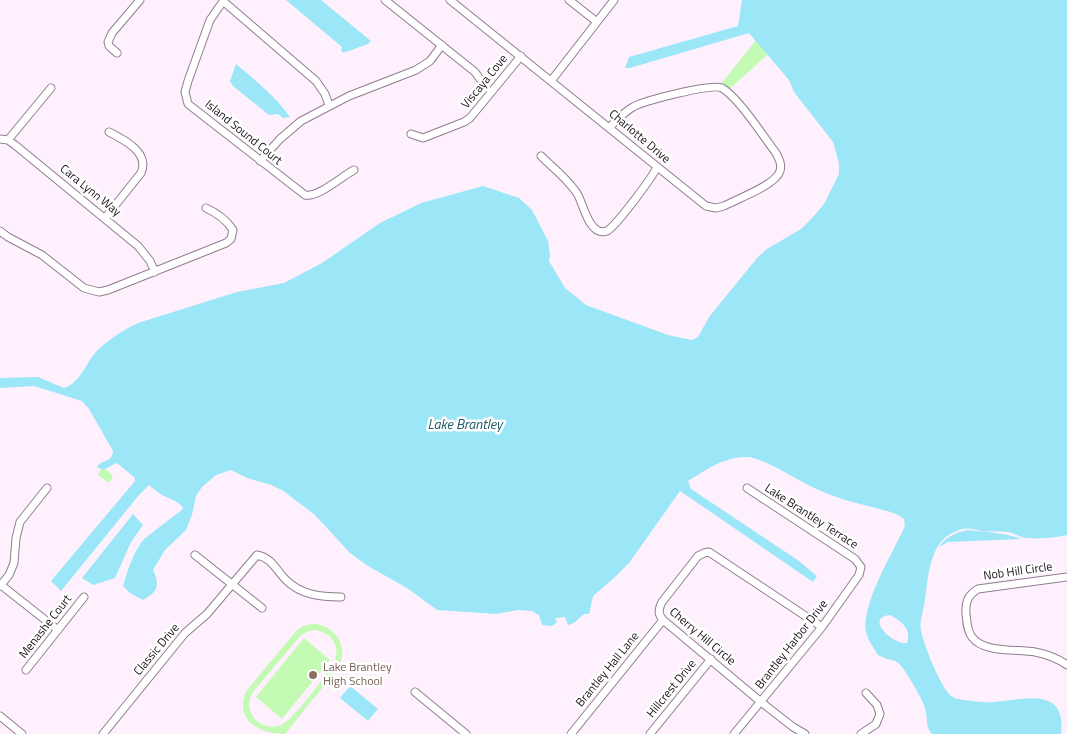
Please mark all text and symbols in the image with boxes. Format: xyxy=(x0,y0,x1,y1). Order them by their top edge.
street label: Viscaya Cove xyxy=(459,52,511,112)
street label: Island Sound Court xyxy=(202,98,284,168)
street label: Charlotte Drive xyxy=(605,107,673,167)
street label: Cara Lynn Way xyxy=(57,162,123,220)
water label: Lake Brantley xyxy=(428,418,502,434)
street label: Lake Brantley Terrace xyxy=(762,481,860,553)
street label: Nob Hill Circle xyxy=(983,560,1053,584)
street label: Menashe Court xyxy=(17,592,75,662)
street label: Brantley Harbor Drive xyxy=(753,598,831,692)
street label: Cherry Hill Circle xyxy=(666,605,738,669)
street label: Classic Drive xyxy=(131,621,183,679)
street label: Brantley Hall Lane xyxy=(573,630,643,710)
street label: Hillcrest Drive xyxy=(644,657,700,721)
place label: Lake Brantley High School xyxy=(323,661,392,689)
marker: Lake Brantley High School xyxy=(307,669,319,681)

